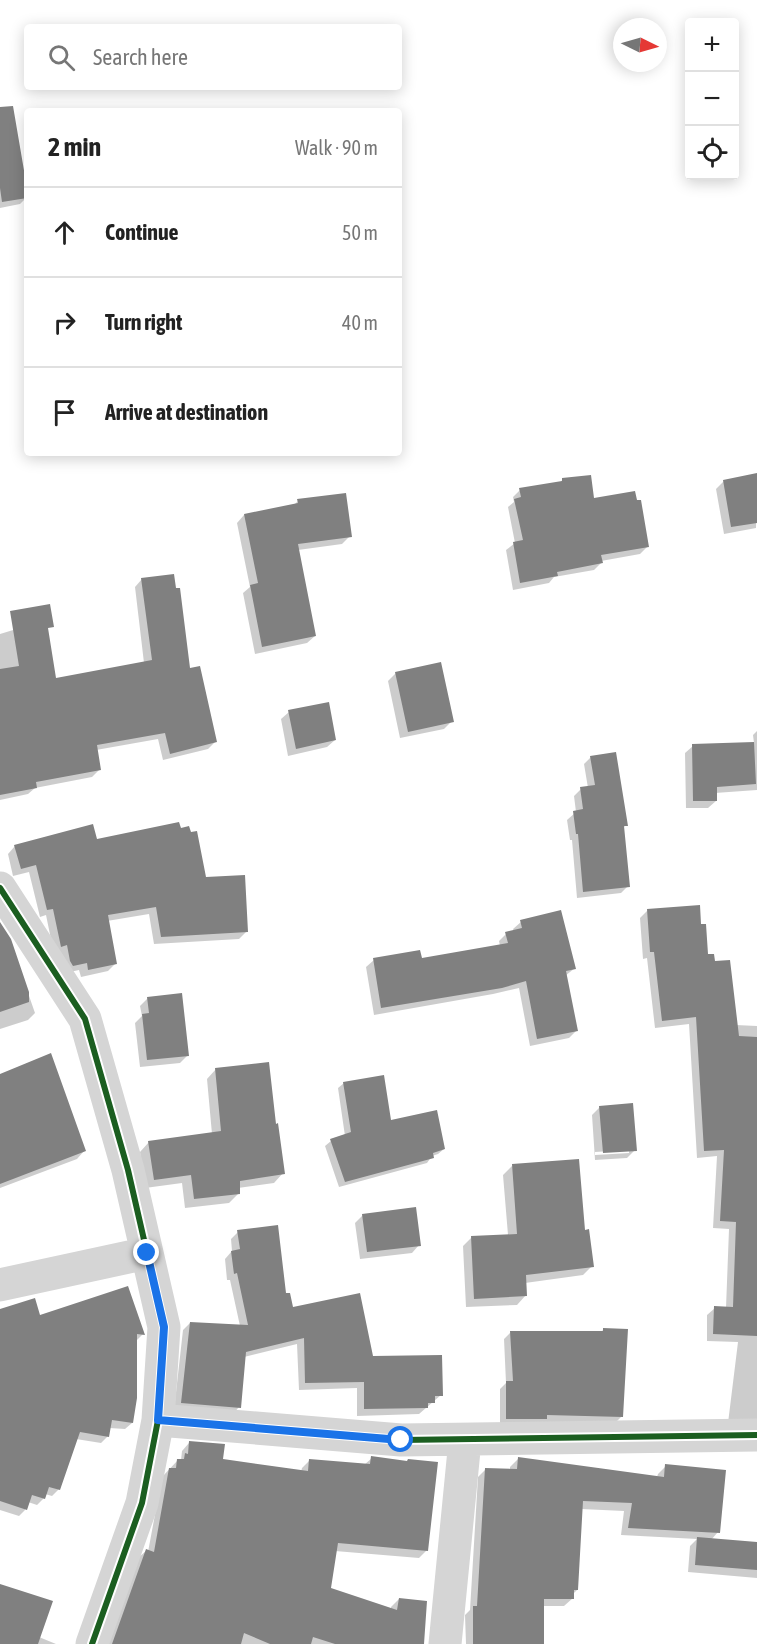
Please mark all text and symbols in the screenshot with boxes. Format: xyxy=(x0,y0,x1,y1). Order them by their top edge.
north arrow xyxy=(613,18,667,72)
map controls xyxy=(685,18,739,180)
button: + xyxy=(685,18,739,72)
search box xyxy=(24,24,402,90)
icon: search xyxy=(45,41,78,74)
text: Search here xyxy=(93,44,188,70)
button: − xyxy=(685,72,739,126)
button: locate xyxy=(685,126,739,180)
text: 2 min xyxy=(48,132,101,162)
text: Walk · 90 m xyxy=(295,136,378,159)
icon: ahead xyxy=(48,216,81,249)
text: Continue xyxy=(105,219,179,245)
text: 50 m xyxy=(342,221,378,244)
icon: right xyxy=(48,306,81,339)
text: Turn right xyxy=(105,309,182,335)
text: 40 m xyxy=(342,311,378,334)
icon: arrive xyxy=(48,396,81,429)
text: Arrive at destination xyxy=(105,399,268,425)
route end xyxy=(133,1239,159,1265)
route start xyxy=(387,1426,413,1452)

